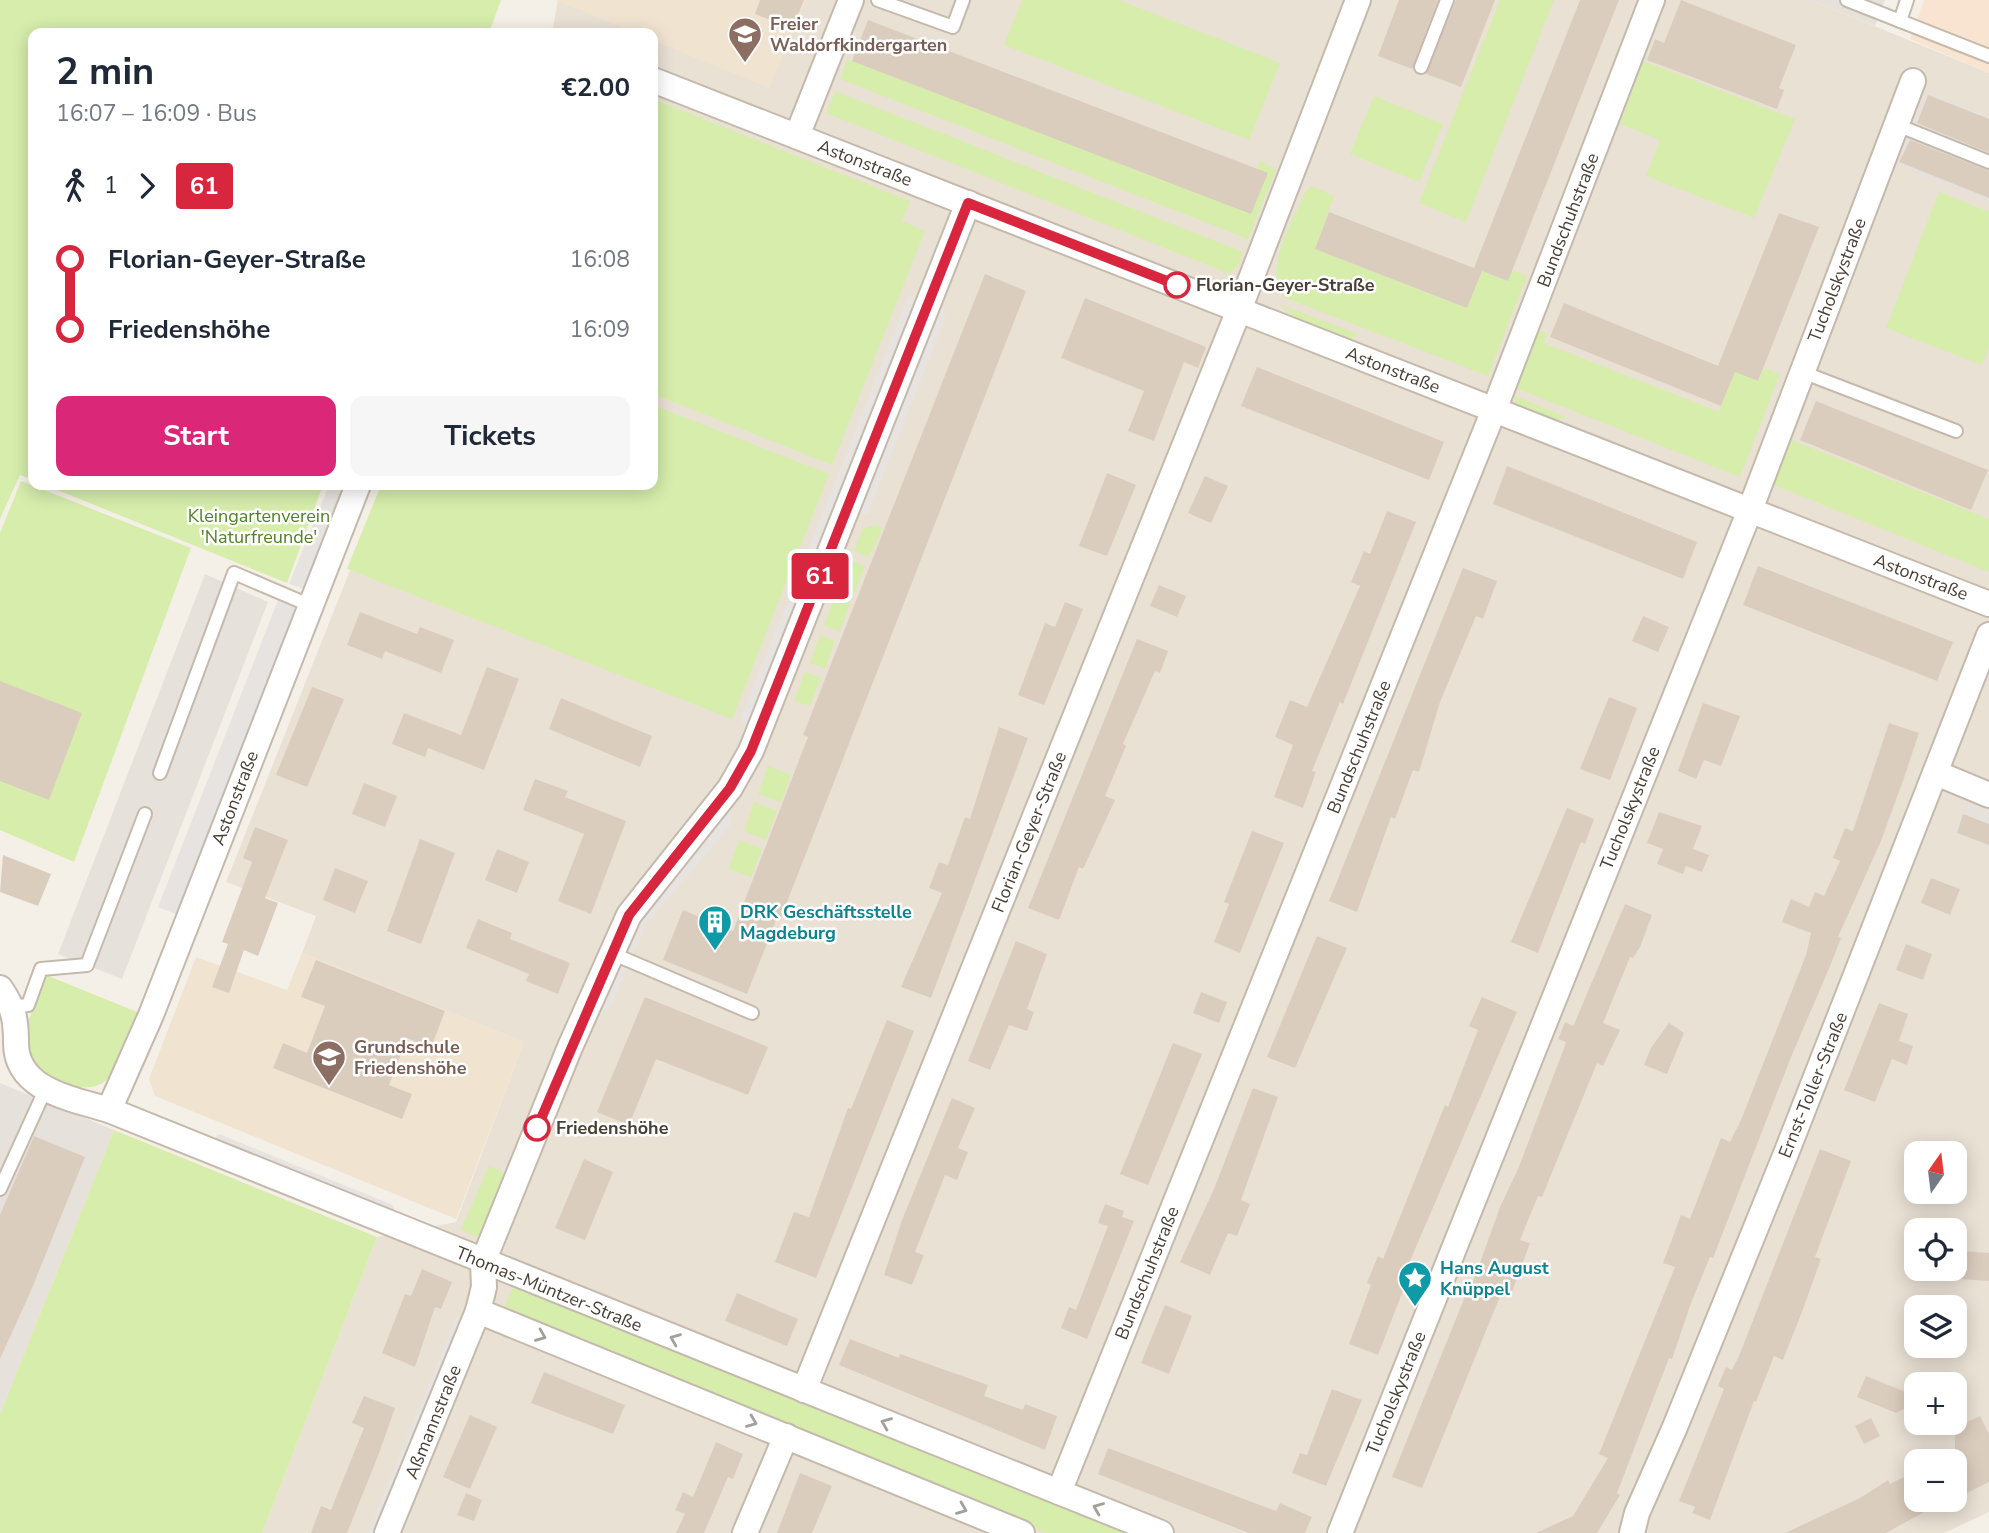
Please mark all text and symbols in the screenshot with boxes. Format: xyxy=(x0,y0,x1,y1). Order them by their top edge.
place label: Freier Waldorfkindergarten xyxy=(770,12,947,57)
school or university icon: Freier Waldorfkindergarten xyxy=(726,15,764,64)
text: 2 min xyxy=(56,46,154,97)
text: €2.00 xyxy=(561,70,630,105)
text: 16:07 – 16:09 · Bus xyxy=(56,98,257,129)
street label: Astonstraße xyxy=(814,134,916,192)
street label: Bundschuhstraße xyxy=(1531,149,1605,291)
icon: walk xyxy=(56,167,94,205)
icon: forward xyxy=(128,167,166,205)
text: 1 xyxy=(104,170,118,201)
text: 61 xyxy=(190,170,219,202)
street label: Tucholskystraße xyxy=(1802,214,1872,346)
text: Florian-Geyer-Straße xyxy=(108,242,366,277)
text: 16:08 xyxy=(570,244,630,275)
marker: Florian-Geyer-Straße xyxy=(1164,272,1190,298)
place label: Florian-Geyer-Straße xyxy=(1196,273,1375,297)
text: Friedenshöhe xyxy=(108,312,270,347)
text: 16:09 xyxy=(570,314,630,345)
street label: Astonstraße xyxy=(1342,341,1444,399)
button: Start xyxy=(56,396,336,476)
button: Tickets xyxy=(350,396,630,476)
park label: Kleingartenverein 'Naturfreunde' xyxy=(188,504,330,549)
street label: Astonstraße xyxy=(1870,548,1972,606)
line badge: 61 xyxy=(788,553,852,599)
text: 61 xyxy=(806,560,834,592)
street label: Bundschuhstraße xyxy=(1321,677,1397,817)
street label: Tucholskystraße xyxy=(1594,743,1666,873)
street label: Astonstraße xyxy=(206,747,264,849)
street label: Florian-Geyer-Straße xyxy=(986,748,1072,916)
place label: DRK Geschäftsstelle Magdeburg xyxy=(740,900,912,945)
building icon: DRK Geschäftsstelle Magdeburg xyxy=(696,903,734,952)
street label: Ernst-Toller-Straße xyxy=(1773,1008,1853,1162)
place label: Grundschule Friedenshöhe xyxy=(354,1035,467,1080)
school or university icon: Grundschule Friedenshöhe xyxy=(310,1038,348,1087)
marker: Friedenshöhe xyxy=(524,1115,550,1141)
place label: Friedenshöhe xyxy=(556,1116,669,1140)
north arrow xyxy=(1904,1141,1967,1204)
map controls xyxy=(1904,1141,1967,1512)
street label: Bundschuhstraße xyxy=(1109,1203,1185,1343)
button: locate xyxy=(1904,1218,1967,1281)
street label: Thomas-Müntzer-Straße xyxy=(452,1241,646,1337)
place label: Hans August Knüppel xyxy=(1440,1256,1549,1301)
place icon: Hans August Knüppel xyxy=(1396,1259,1434,1308)
button: layers xyxy=(1904,1295,1967,1358)
one-way arrow xyxy=(535,1328,547,1342)
street label: Tucholskystraße xyxy=(1360,1328,1432,1458)
one-way arrow xyxy=(670,1333,682,1347)
street label: Aßmannstraße xyxy=(399,1361,467,1483)
button: + xyxy=(1904,1372,1967,1435)
one-way arrow xyxy=(745,1414,757,1428)
one-way arrow xyxy=(881,1418,893,1432)
button: − xyxy=(1904,1449,1967,1512)
one-way arrow xyxy=(956,1500,968,1514)
one-way arrow xyxy=(1092,1502,1104,1516)

